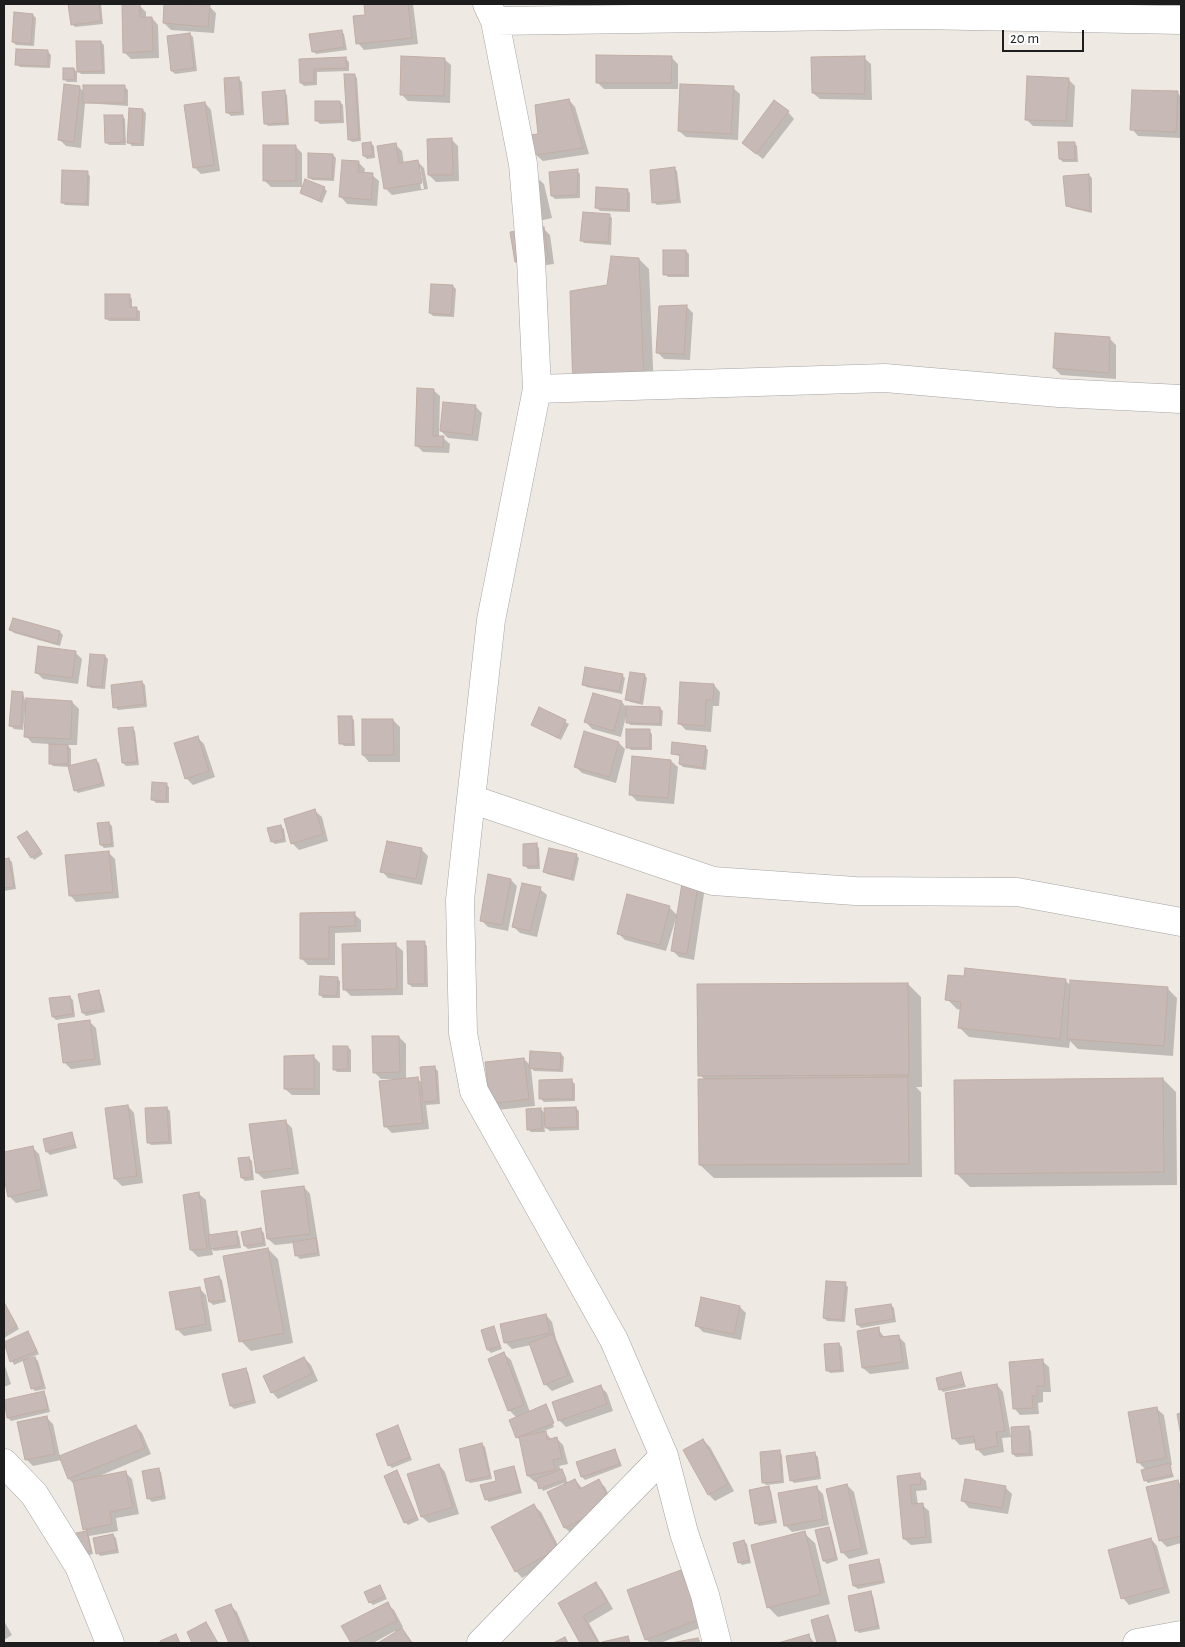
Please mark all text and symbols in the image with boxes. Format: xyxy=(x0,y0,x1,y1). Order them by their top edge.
scale bar xyxy=(1005,20,1088,52)
text: 20 m xyxy=(1010,31,1039,46)

